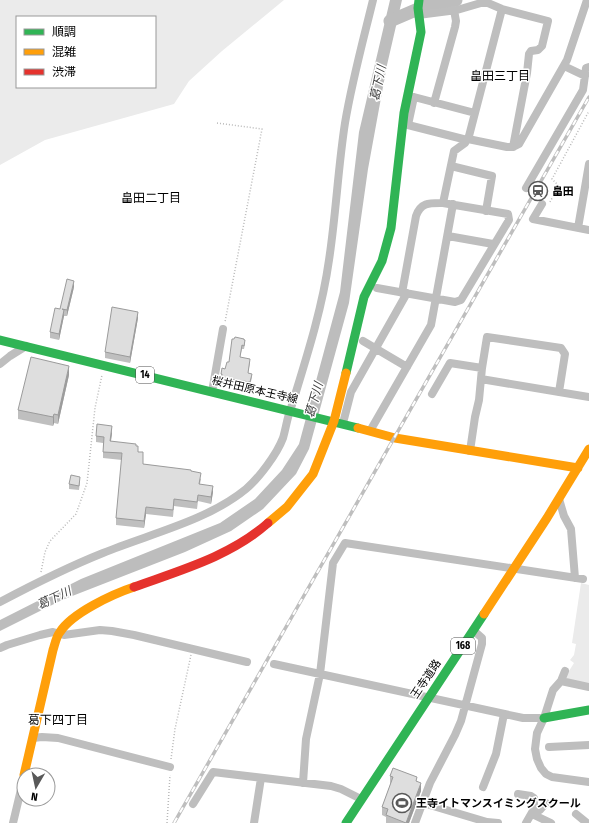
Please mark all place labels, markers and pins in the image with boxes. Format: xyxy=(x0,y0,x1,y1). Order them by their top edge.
station icon: 畠田 xyxy=(527,180,549,202)
place label: 畠田 xyxy=(552,185,574,198)
sports icon: 王寺イトマンスイミングスクール xyxy=(391,792,413,814)
place label: 王寺イトマンスイミングスクール xyxy=(416,797,581,810)

